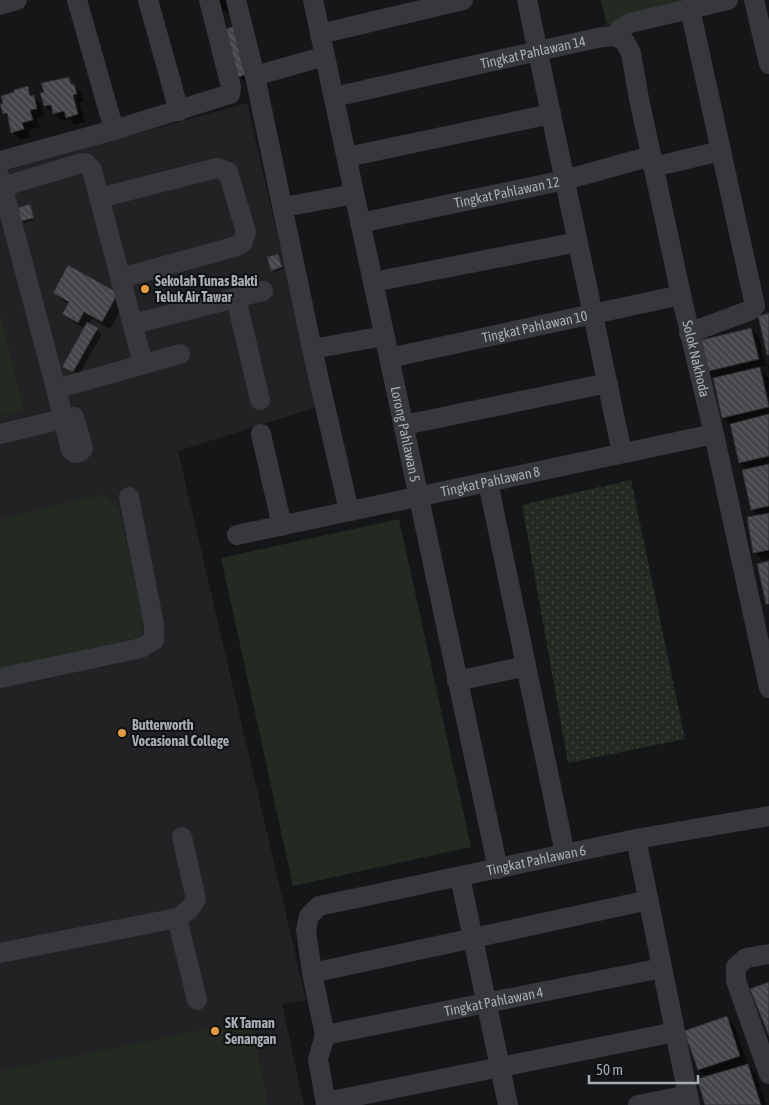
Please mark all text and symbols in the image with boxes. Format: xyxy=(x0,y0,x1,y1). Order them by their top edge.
street label: Tingkat Pahlawan 14 xyxy=(479,33,588,72)
street label: Tingkat Pahlawan 12 xyxy=(453,173,561,211)
place label: Sekolah Tunas Bakti Teluk Air Tawar xyxy=(155,273,258,305)
marker: Sekolah Tunas Bakti Teluk Air Tawar xyxy=(139,283,151,295)
street label: Tingkat Pahlawan 10 xyxy=(480,307,589,346)
street label: Solok Nakhoda xyxy=(679,319,713,399)
street label: Lorong Pahlawan 5 xyxy=(387,385,423,484)
street label: Tingkat Pahlawan 8 xyxy=(439,463,542,500)
place label: Butterworth Vocasional College xyxy=(131,717,229,749)
marker: Butterworth Vocasional College xyxy=(116,727,128,739)
street label: Tingkat Pahlawan 6 xyxy=(485,842,588,878)
street label: Tingkat Pahlawan 4 xyxy=(443,984,545,1019)
place label: SK Taman Senangan xyxy=(225,1015,277,1047)
marker: SK Taman Senangan xyxy=(209,1025,221,1037)
scale bar xyxy=(589,1052,698,1084)
text: 50 m xyxy=(596,1061,623,1078)

